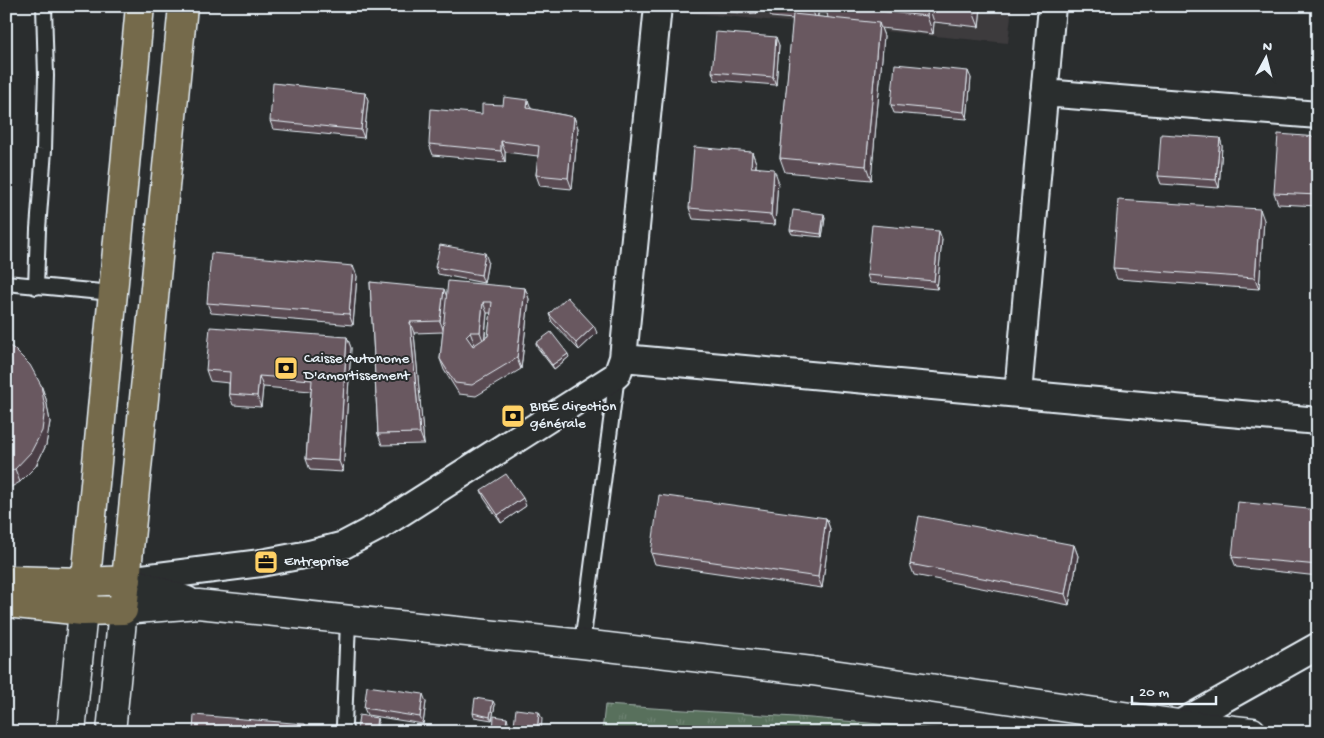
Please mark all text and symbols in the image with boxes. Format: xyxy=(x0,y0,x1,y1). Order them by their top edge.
north arrow xyxy=(1242,32,1292,82)
text: N xyxy=(1262,39,1273,57)
place label: Caisse Autonome D'amortissement xyxy=(303,350,411,385)
bank icon: Caisse Autonome D'amortissement xyxy=(273,355,299,381)
place label: BIBE direction générale xyxy=(529,398,616,433)
bank icon: BIBE direction générale xyxy=(500,403,526,429)
office icon: Entreprise xyxy=(253,549,279,575)
place label: Entreprise xyxy=(284,553,349,571)
scale bar xyxy=(1132,673,1215,705)
text: 20 m xyxy=(1139,684,1169,702)

